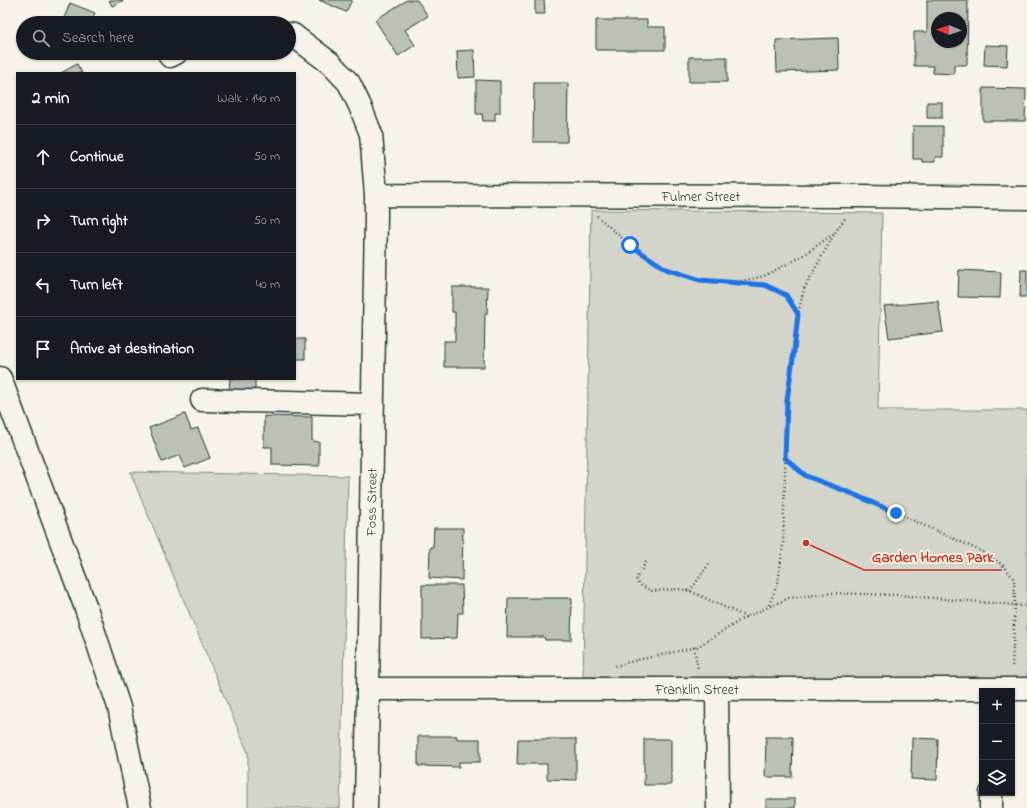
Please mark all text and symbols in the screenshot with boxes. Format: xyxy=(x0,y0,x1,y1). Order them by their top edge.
north arrow xyxy=(931,12,967,48)
search box xyxy=(16,16,296,60)
icon: search xyxy=(30,27,52,49)
text: Search here xyxy=(62,27,134,49)
text: 2 min xyxy=(32,86,69,111)
text: Walk · 140 m xyxy=(217,89,280,108)
icon: ahead xyxy=(32,146,54,168)
text: Continue xyxy=(70,146,124,168)
text: 50 m xyxy=(254,147,280,166)
street label: Fulmer Street xyxy=(661,187,741,208)
icon: right xyxy=(32,210,54,232)
text: Turn right xyxy=(70,210,128,232)
text: 50 m xyxy=(254,211,280,230)
route start xyxy=(621,236,639,254)
icon: left xyxy=(32,274,54,296)
text: Turn left xyxy=(70,274,123,296)
text: 40 m xyxy=(256,275,280,294)
icon: arrive xyxy=(32,338,54,360)
text: Arrive at destination xyxy=(70,338,194,360)
street label: Foss Street xyxy=(361,467,384,537)
route end xyxy=(887,504,905,522)
callout: Garden Homes Park xyxy=(864,543,1002,570)
text: Garden Homes Park xyxy=(872,547,994,569)
street label: Franklin Street xyxy=(654,680,739,701)
map controls xyxy=(979,688,1015,796)
button: + xyxy=(979,688,1015,724)
button: − xyxy=(979,724,1015,760)
button: layers xyxy=(979,760,1015,796)

